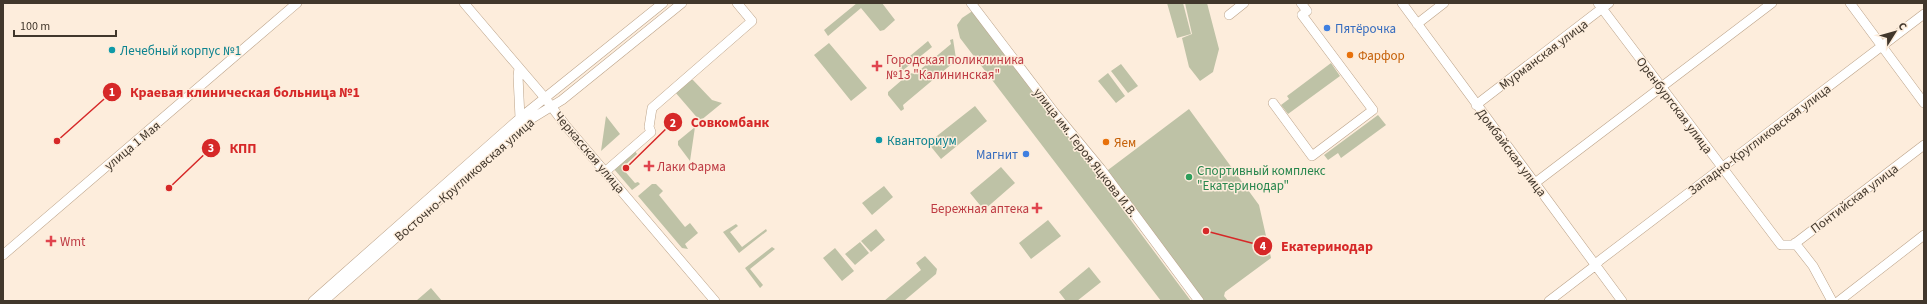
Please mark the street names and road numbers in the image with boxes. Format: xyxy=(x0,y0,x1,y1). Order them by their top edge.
street label: Мурманская улица xyxy=(1495,15,1592,94)
street label: Оренбургская улица xyxy=(1632,54,1717,158)
street label: Западно-Кругликовская улица xyxy=(1685,80,1835,199)
street label: улица им. Героя Яцкова И.В. xyxy=(1029,84,1141,221)
street label: Домбайская улица xyxy=(1472,105,1550,201)
street label: Черкасская улица xyxy=(550,108,629,198)
street label: Восточно-Кругликовская улица xyxy=(391,114,539,246)
street label: улица 1 Мая xyxy=(101,117,165,175)
street label: Понтийская улица xyxy=(1807,160,1902,238)

